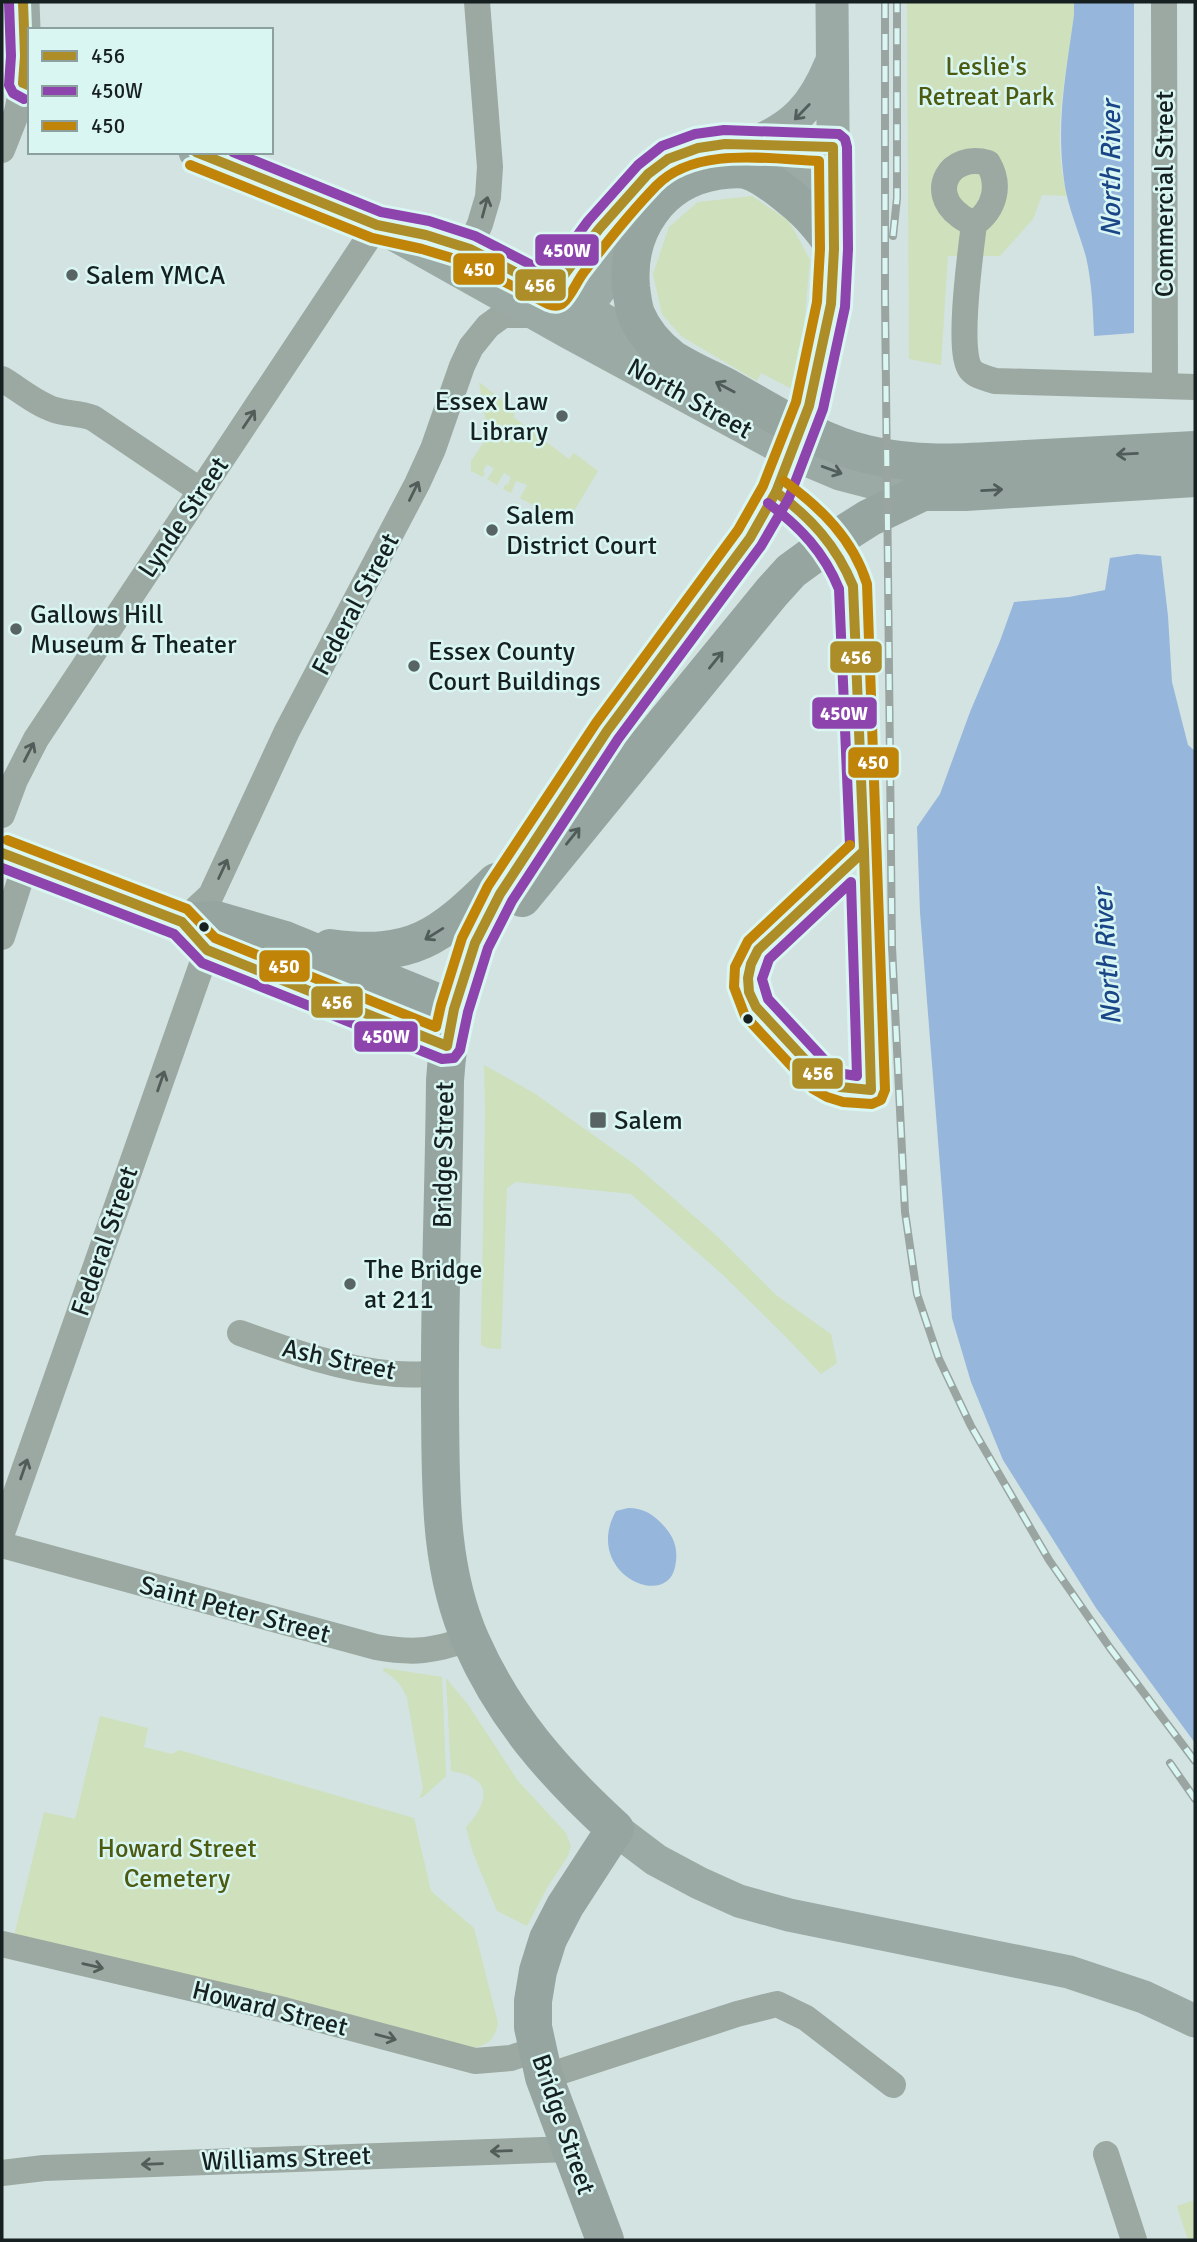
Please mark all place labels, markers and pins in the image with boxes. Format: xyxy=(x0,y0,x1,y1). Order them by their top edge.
place label: Salem YMCA xyxy=(86,260,226,292)
marker: Salem YMCA xyxy=(64,267,80,283)
place label: Essex Law Library xyxy=(435,386,548,448)
marker: Essex Law Library xyxy=(554,408,570,424)
place label: Salem District Court xyxy=(506,500,657,562)
marker: Salem District Court xyxy=(484,522,500,538)
place label: Gallows Hill Museum & Theater xyxy=(30,599,237,661)
marker: Gallows Hill Museum & Theater xyxy=(8,621,24,637)
place label: Essex County Court Buildings xyxy=(428,636,601,698)
marker: Essex County Court Buildings xyxy=(406,658,422,674)
unlabelled marker xyxy=(197,920,211,934)
unlabelled marker xyxy=(741,1012,755,1026)
place label: Salem xyxy=(614,1105,683,1137)
marker: Salem xyxy=(588,1110,608,1130)
place label: The Bridge at 211 xyxy=(364,1254,483,1316)
marker: The Bridge at 211 xyxy=(342,1276,358,1292)

